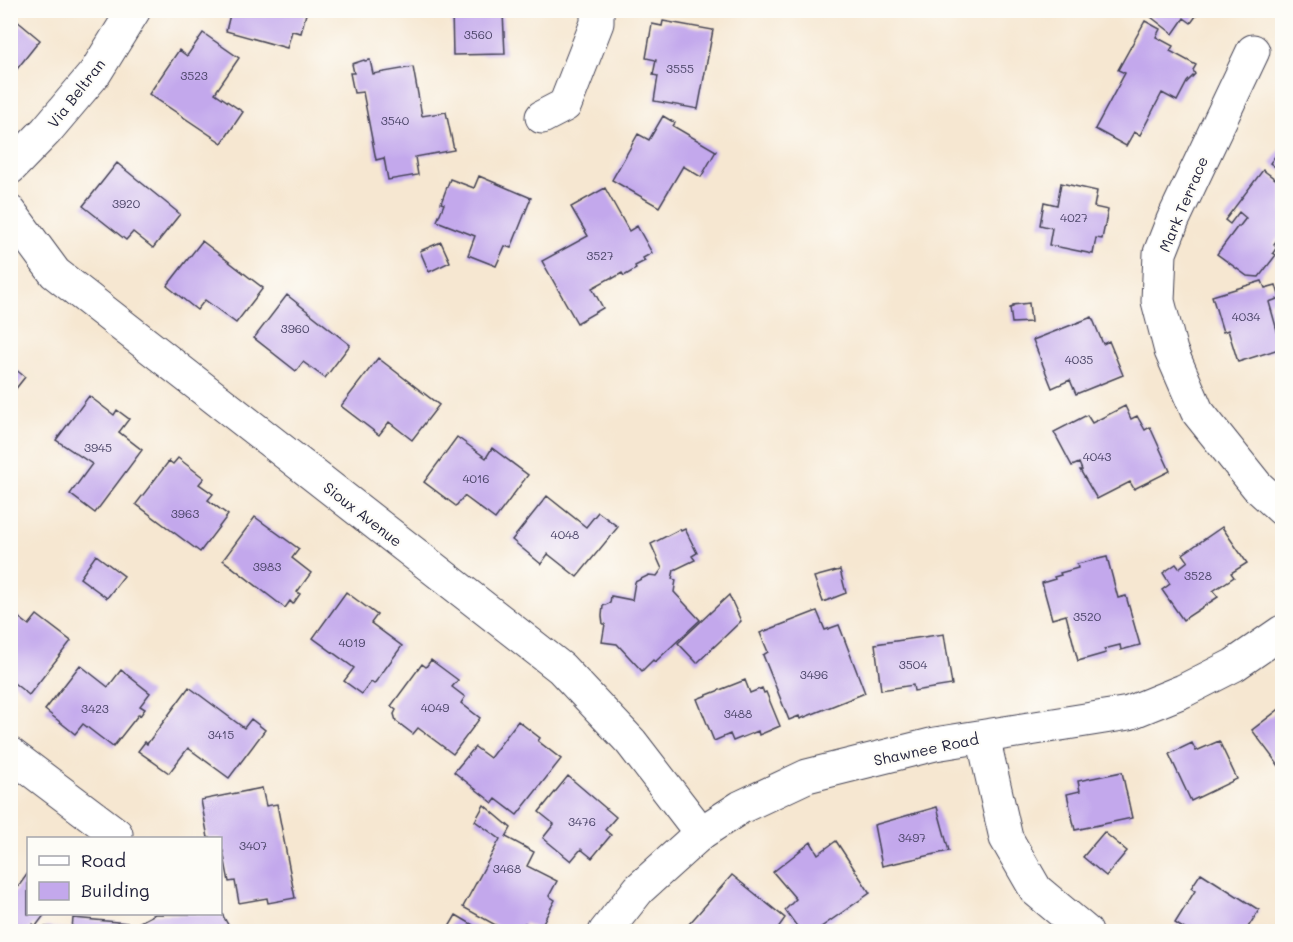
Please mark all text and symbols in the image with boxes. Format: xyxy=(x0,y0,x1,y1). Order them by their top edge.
house number: 3560 xyxy=(464,26,493,42)
street label: Via Beltran xyxy=(43,54,109,132)
house number: 3555 xyxy=(666,60,694,76)
house number: 3523 xyxy=(180,67,208,83)
house number: 3540 xyxy=(381,112,410,128)
street label: Mark Terrace xyxy=(1154,153,1212,255)
house number: 3920 xyxy=(112,195,141,211)
house number: 4027 xyxy=(1060,209,1088,225)
house number: 3527 xyxy=(586,247,614,263)
house number: 4034 xyxy=(1232,308,1260,324)
house number: 3960 xyxy=(281,320,310,336)
house number: 4035 xyxy=(1065,351,1093,367)
house number: 3945 xyxy=(84,439,112,455)
house number: 4043 xyxy=(1083,448,1111,464)
house number: 4016 xyxy=(462,470,490,486)
street label: Sioux Avenue xyxy=(320,477,406,551)
house number: 3963 xyxy=(171,505,199,521)
house number: 4048 xyxy=(551,526,579,542)
house number: 3983 xyxy=(253,558,281,574)
house number: 3528 xyxy=(1184,567,1212,583)
house number: 3520 xyxy=(1073,608,1102,624)
house number: 4019 xyxy=(339,634,365,650)
house number: 3504 xyxy=(899,656,927,672)
house number: 3496 xyxy=(800,666,828,682)
house number: 4049 xyxy=(421,699,449,715)
house number: 3423 xyxy=(81,700,109,716)
house number: 3488 xyxy=(724,705,752,721)
house number: 3415 xyxy=(208,726,234,742)
street label: Shawnee Road xyxy=(872,728,980,770)
house number: 3476 xyxy=(568,813,596,829)
house number: 3497 xyxy=(898,829,926,845)
legend xyxy=(27,837,222,915)
house number: 3407 xyxy=(239,837,267,853)
text: Road xyxy=(81,848,126,872)
house number: 3468 xyxy=(493,860,521,876)
text: Building xyxy=(81,878,149,902)

